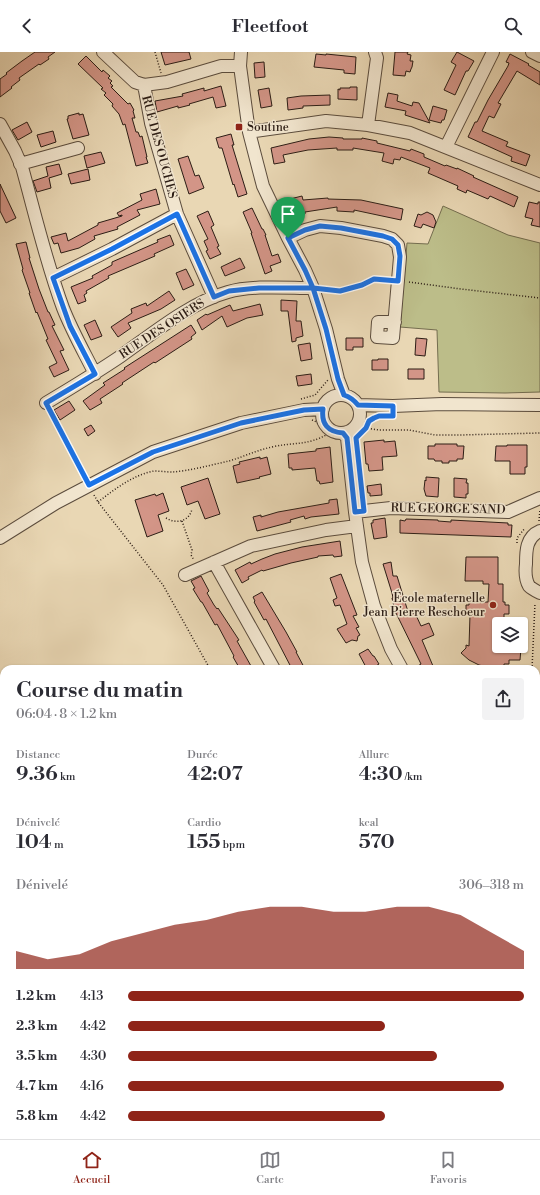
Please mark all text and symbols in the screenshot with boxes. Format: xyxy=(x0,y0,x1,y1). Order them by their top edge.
icon: back xyxy=(16,15,38,37)
text: Fleetfoot xyxy=(232,15,308,38)
icon: search xyxy=(502,15,524,37)
street label: RUE DES OUCHES xyxy=(138,94,180,200)
place label: Soutine xyxy=(247,120,289,135)
marker: Soutine xyxy=(234,122,244,132)
pin xyxy=(271,197,305,238)
icon: arrive xyxy=(277,203,299,225)
street label: RUE DES OSIERS xyxy=(116,296,208,362)
street label: RUE GEORGE SAND xyxy=(390,500,506,518)
place label: École maternelle Jean Pierre Reschoeur xyxy=(362,589,485,620)
marker: École maternelle Jean Pierre Reschoeur xyxy=(488,600,498,610)
map controls xyxy=(492,617,528,653)
button: layers xyxy=(492,617,528,653)
text: Course du matin xyxy=(16,677,183,704)
button: share xyxy=(482,678,524,720)
text: 06:04 · 8 × 1.2 km xyxy=(16,706,117,722)
text: Distance xyxy=(16,748,60,762)
text: Durée xyxy=(187,748,218,762)
text: Allure xyxy=(359,748,389,762)
text: 9.36 xyxy=(16,762,58,787)
text: 42:07 xyxy=(187,762,243,787)
text: 4:30 xyxy=(359,762,403,787)
text: km xyxy=(58,770,75,784)
text: /km xyxy=(403,770,422,784)
text: Dénivelé xyxy=(16,816,60,830)
text: Cardio xyxy=(187,816,221,830)
text: kcal xyxy=(359,816,379,830)
text: 104 xyxy=(16,830,52,855)
text: 155 xyxy=(187,830,221,855)
text: 570 xyxy=(359,830,395,855)
text: m xyxy=(52,838,64,852)
text: bpm xyxy=(221,838,245,852)
text: Dénivelé xyxy=(16,877,68,893)
text: 306–318 m xyxy=(459,877,524,893)
text: 1.2 km xyxy=(16,988,56,1004)
text: 4:13 xyxy=(80,988,103,1004)
text: 2.3 km xyxy=(16,1018,57,1034)
text: 4:42 xyxy=(80,1018,106,1034)
text: 3.5 km xyxy=(16,1048,57,1064)
text: 4:30 xyxy=(80,1048,106,1064)
text: 4.7 km xyxy=(16,1078,58,1094)
text: 4:16 xyxy=(80,1078,104,1094)
text: 5.8 km xyxy=(16,1108,58,1124)
text: 4:42 xyxy=(80,1108,106,1124)
tab: Accueil xyxy=(73,1149,110,1187)
tab: Carte xyxy=(256,1149,284,1187)
tab: Favoris xyxy=(430,1149,467,1187)

